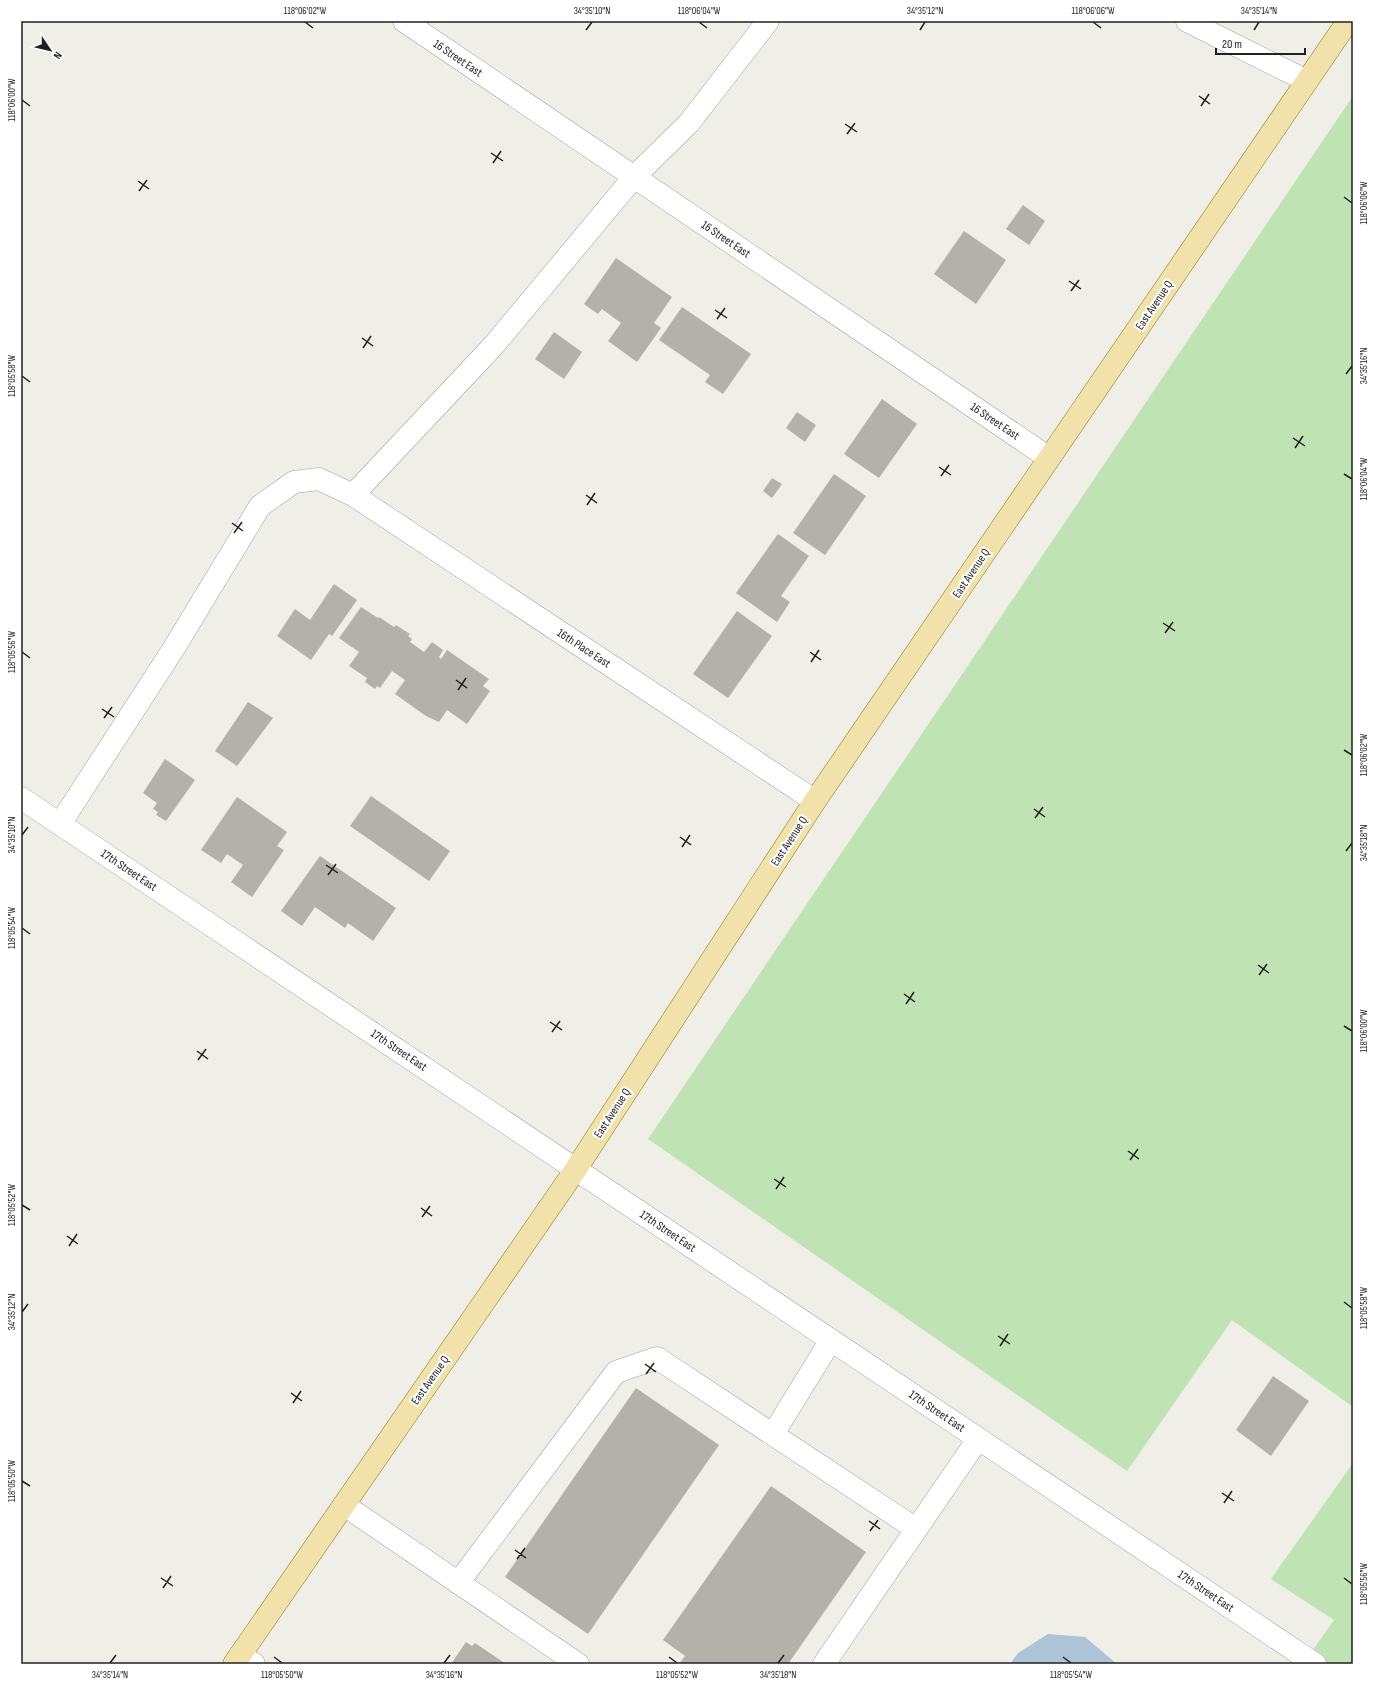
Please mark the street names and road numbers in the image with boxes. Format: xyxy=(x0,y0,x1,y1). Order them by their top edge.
street label: 16 Street East xyxy=(430,37,485,80)
street label: 16 Street East xyxy=(698,218,753,261)
street label: East Avenue Q xyxy=(1132,278,1176,333)
street label: 16 Street East xyxy=(967,400,1022,443)
street label: East Avenue Q xyxy=(949,546,993,601)
street label: 16th Place East xyxy=(554,626,614,671)
street label: East Avenue Q xyxy=(768,813,811,869)
street label: 17th Street East xyxy=(98,846,160,895)
street label: 17th Street East xyxy=(368,1026,430,1075)
street label: East Avenue Q xyxy=(591,1085,634,1141)
street label: 17th Street East xyxy=(637,1207,699,1256)
street label: East Avenue Q xyxy=(408,1353,453,1408)
street label: 17th Street East xyxy=(906,1387,968,1436)
street label: 17th Street East xyxy=(1175,1567,1237,1616)

